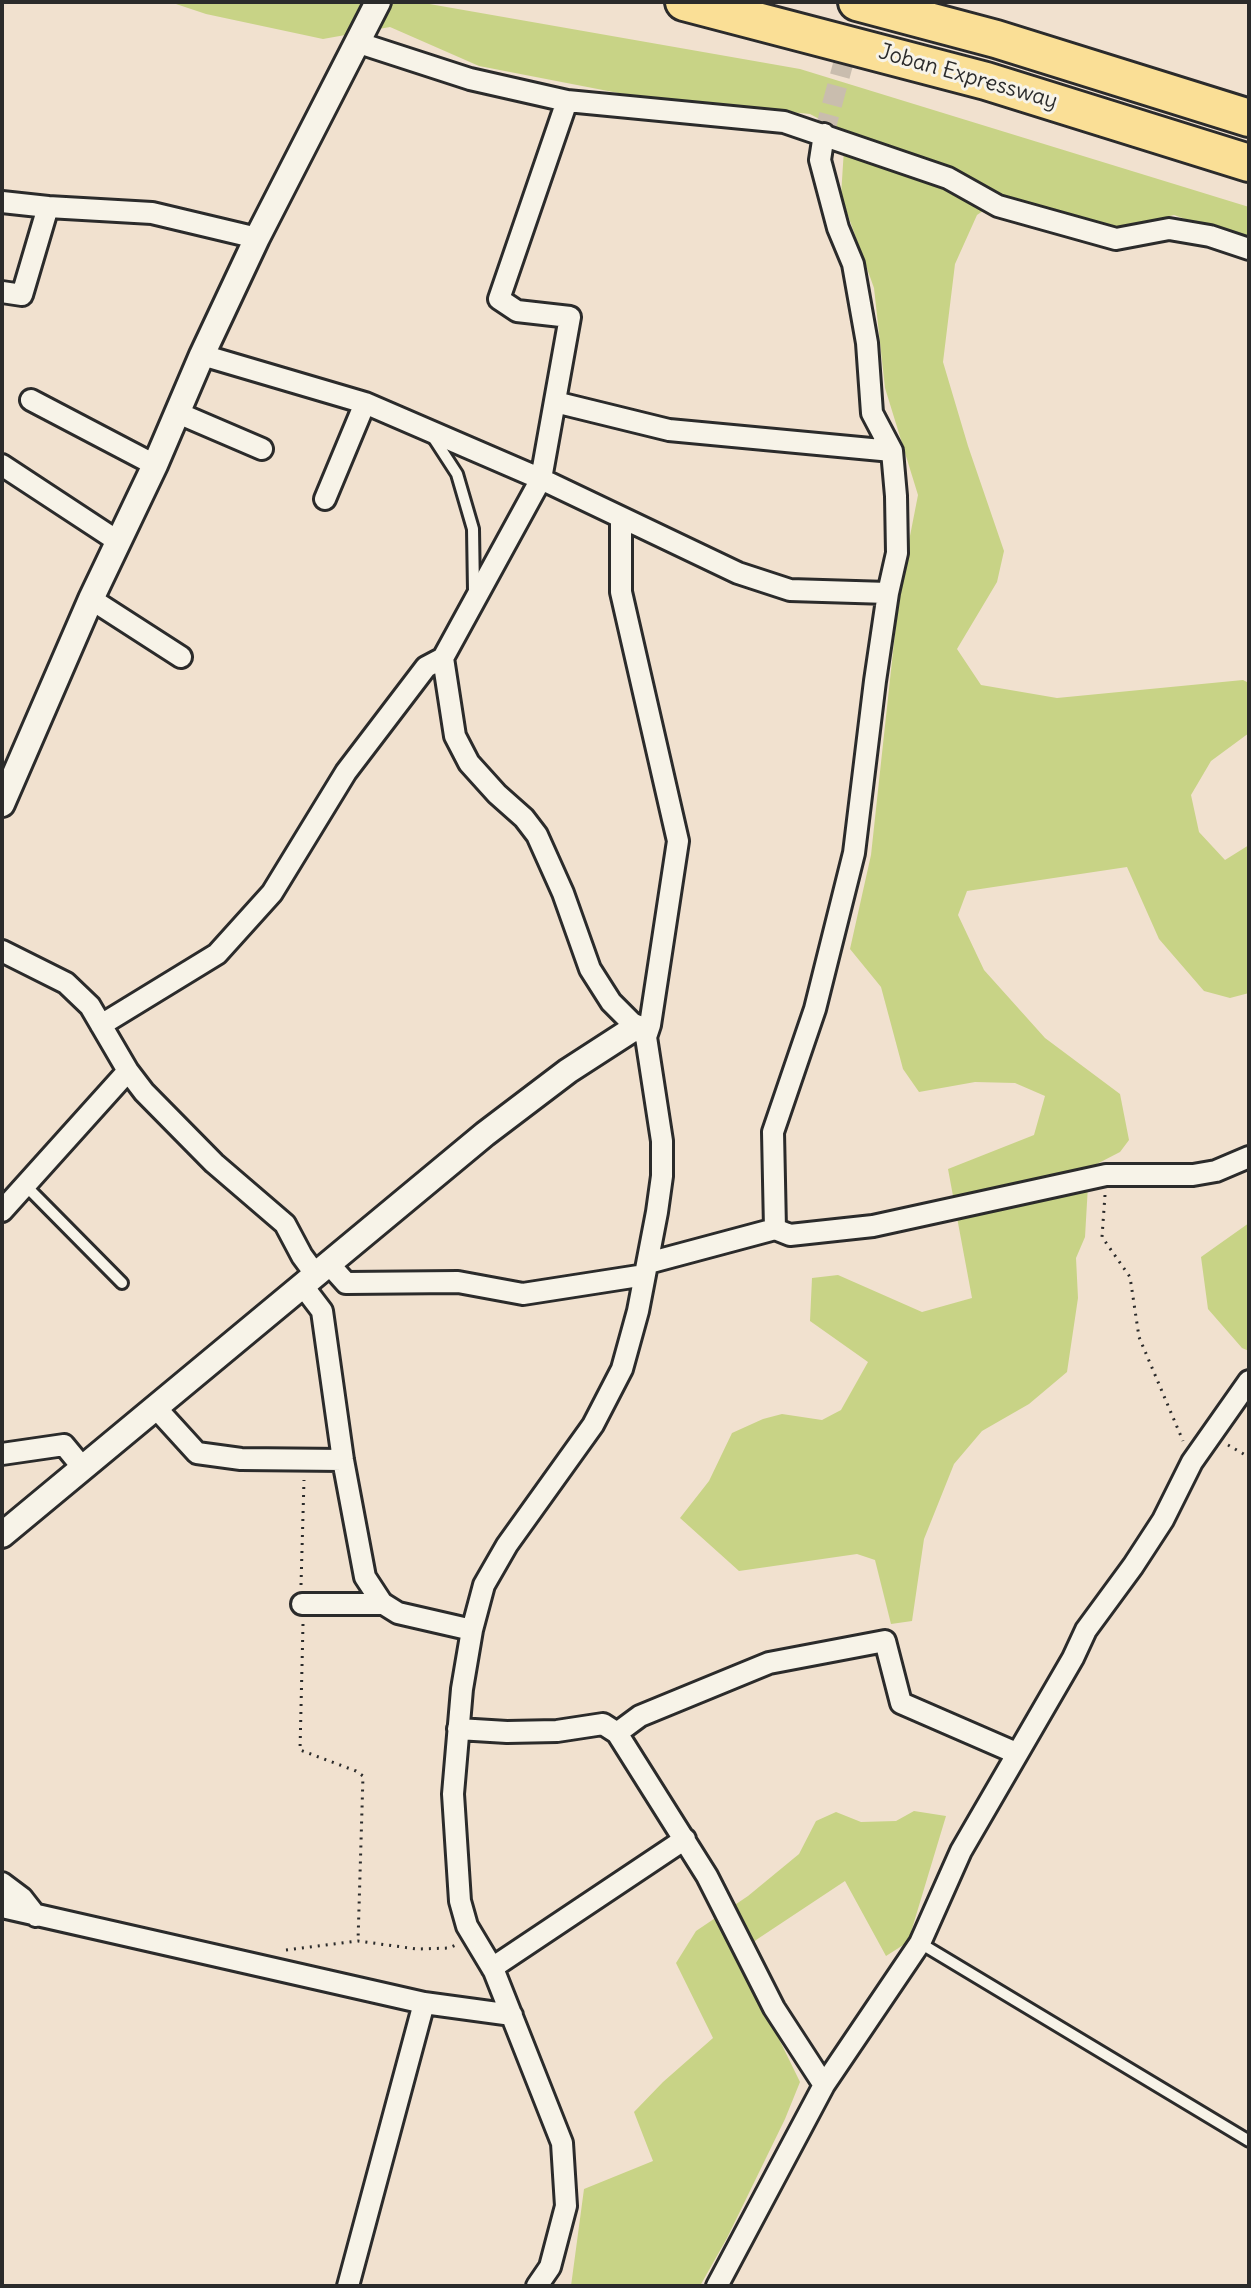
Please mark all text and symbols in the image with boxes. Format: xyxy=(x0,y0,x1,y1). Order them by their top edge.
street label: Joban Expressway xyxy=(876,39,1060,115)

